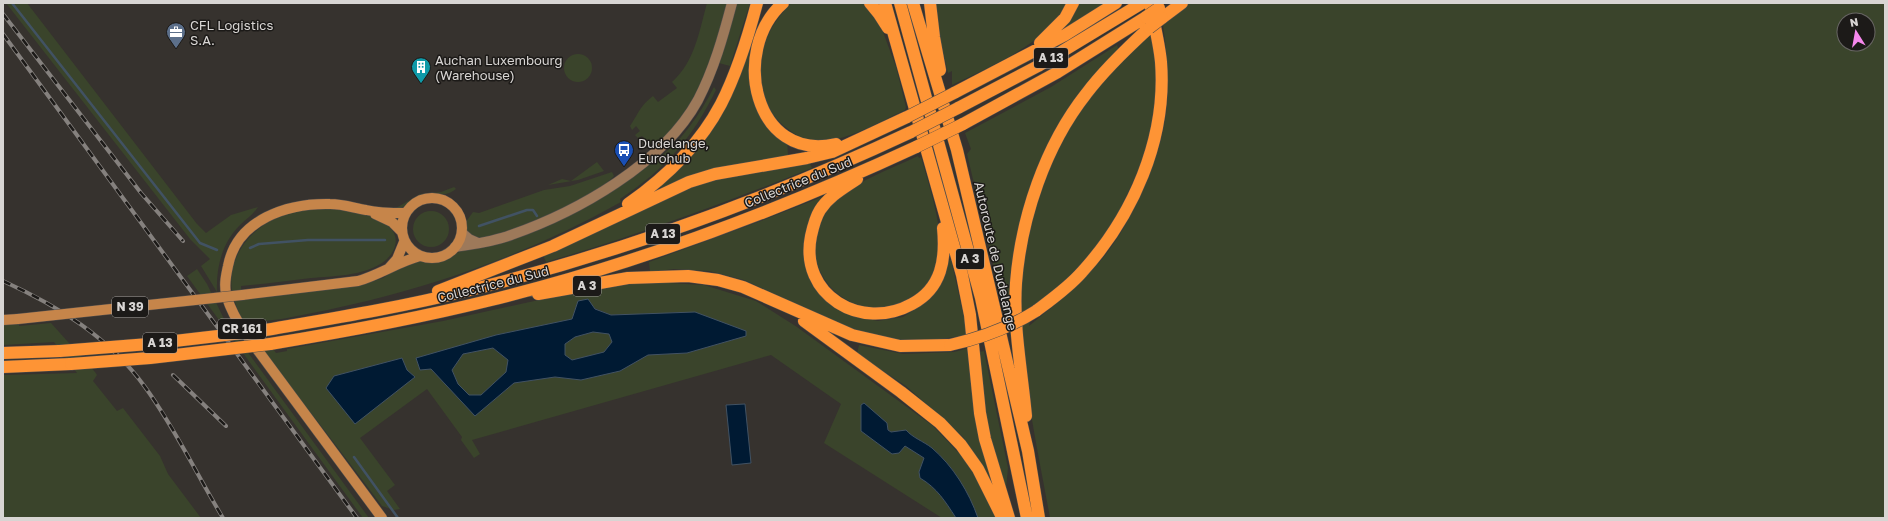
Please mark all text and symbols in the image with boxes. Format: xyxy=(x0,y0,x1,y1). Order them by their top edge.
north arrow xyxy=(1836,12,1876,52)
text: N xyxy=(1849,15,1859,29)
place label: CFL Logistics S.A. xyxy=(190,17,273,48)
office icon: CFL Logistics S.A. xyxy=(165,21,187,49)
road number: A 13 xyxy=(1034,48,1068,68)
place label: Auchan Luxembourg (Warehouse) xyxy=(435,52,563,83)
building icon: Auchan Luxembourg (Warehouse) xyxy=(410,56,432,84)
place label: Dudelange, Eurohub xyxy=(638,135,709,166)
bus stop icon: Dudelange, Eurohub xyxy=(613,139,635,167)
street label: Collectrice du Sud xyxy=(742,153,854,211)
street label: Autoroute de Dudelange xyxy=(971,180,1021,332)
road number: A 13 xyxy=(646,224,680,244)
road number: A 3 xyxy=(956,249,984,269)
street label: Collectrice du Sud xyxy=(436,262,550,306)
road number: A 3 xyxy=(573,276,601,296)
road number: N 39 xyxy=(112,297,148,317)
road number: CR 161 xyxy=(218,319,266,339)
road number: A 13 xyxy=(143,333,177,353)

